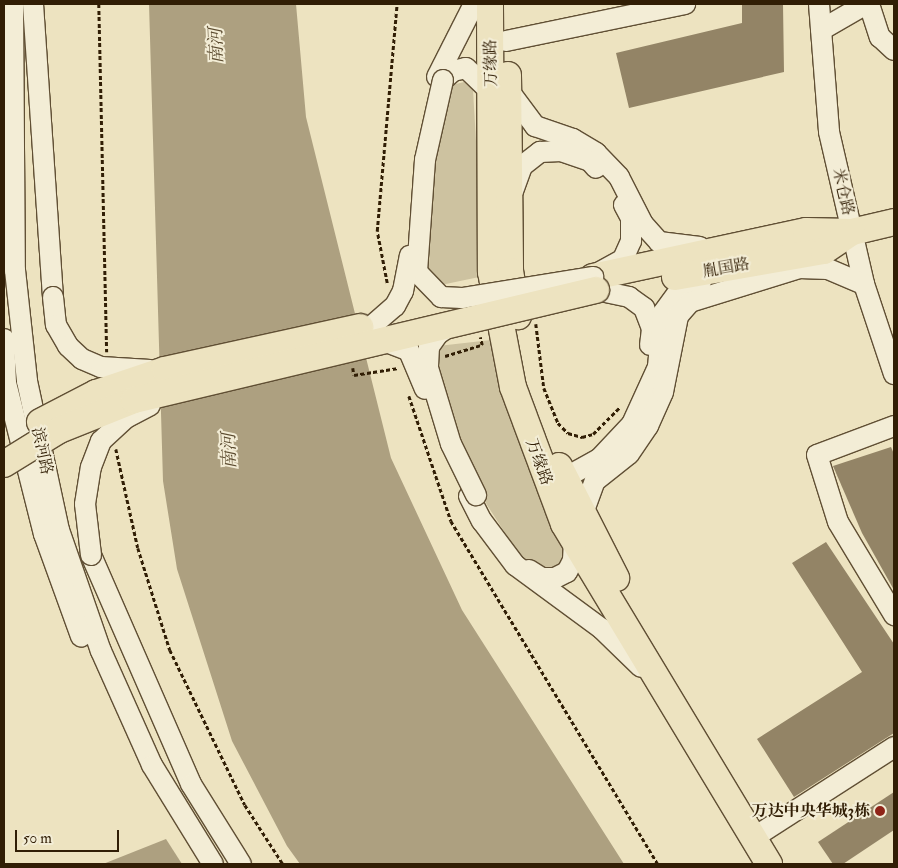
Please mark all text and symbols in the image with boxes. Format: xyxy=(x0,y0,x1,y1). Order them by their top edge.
water label: 南河 xyxy=(206,28,228,64)
street label: 万缘路 xyxy=(481,39,501,87)
street label: 米仓路 xyxy=(828,166,858,218)
street label: 胤国路 xyxy=(701,254,751,282)
street label: 滨河路 xyxy=(28,426,56,476)
water label: 南河 xyxy=(219,433,241,469)
street label: 万缘路 xyxy=(522,436,556,488)
place label: 万达中央华城3栋 xyxy=(752,801,870,821)
marker: 万达中央华城3栋 xyxy=(874,805,886,817)
scale bar xyxy=(18,820,121,852)
text: 50 m xyxy=(23,829,52,848)

